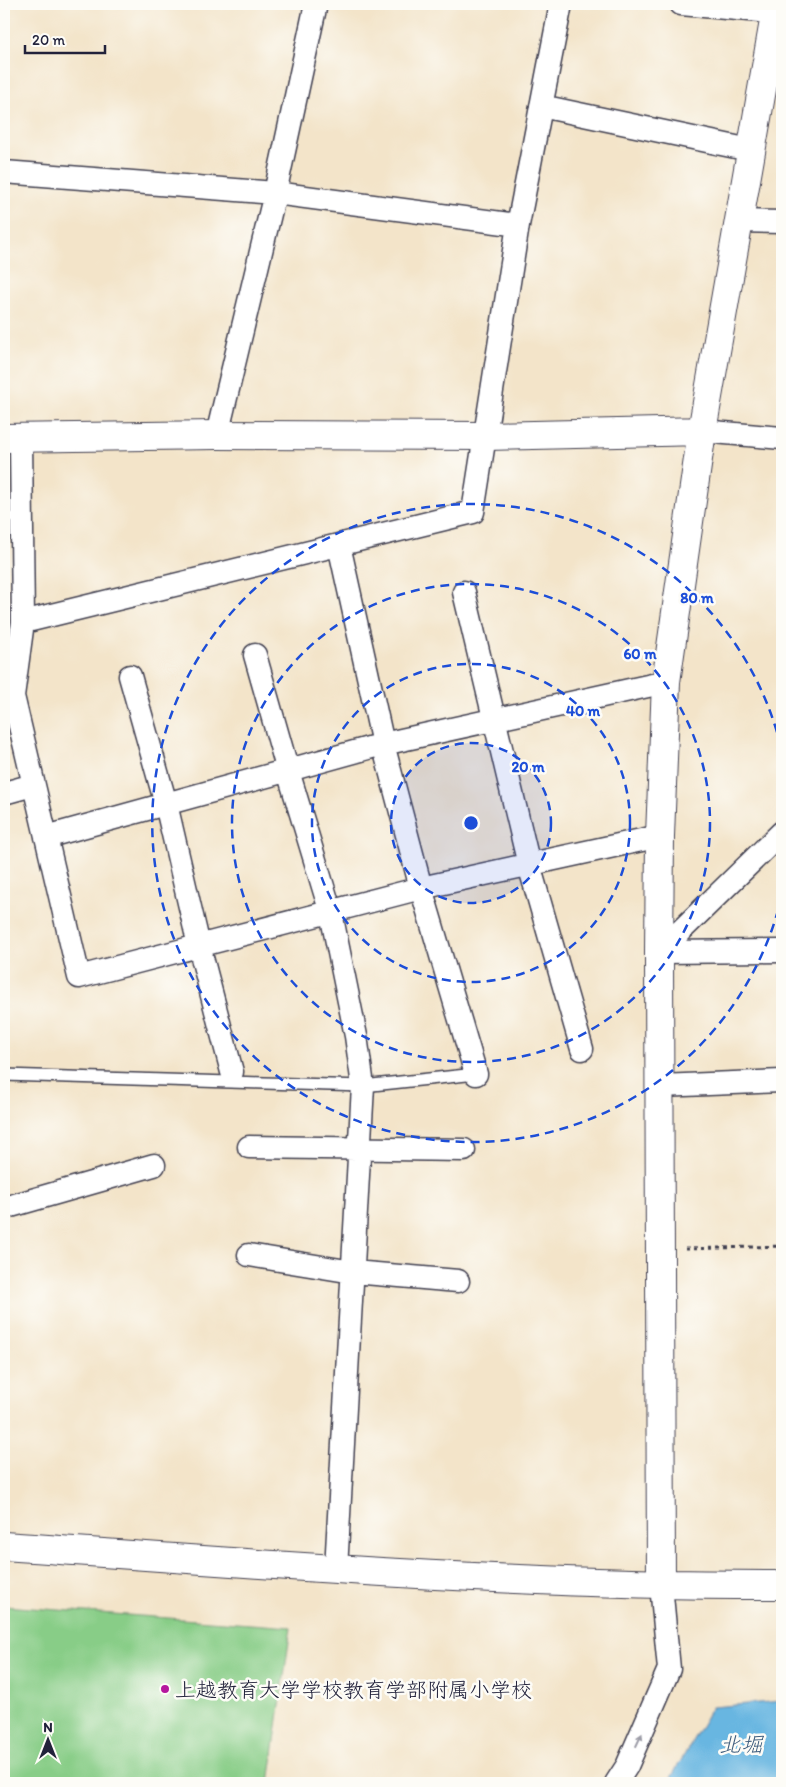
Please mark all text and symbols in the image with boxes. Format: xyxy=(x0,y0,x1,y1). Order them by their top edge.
scale bar xyxy=(25,22,105,54)
text: 20 m xyxy=(32,31,66,49)
text: 80 m xyxy=(680,589,714,607)
text: 60 m xyxy=(623,645,657,663)
text: 40 m xyxy=(566,702,601,720)
text: 20 m xyxy=(511,758,545,776)
centre of rings xyxy=(462,814,480,832)
place label: 上越教育大学学校教育学部附属小学校 xyxy=(175,1677,532,1702)
marker: 上越教育大学学校教育学部附属小学校 xyxy=(159,1683,171,1695)
north arrow xyxy=(22,1714,72,1764)
text: N xyxy=(43,1719,53,1736)
water label: 北堀 xyxy=(719,1731,765,1758)
one-way arrow xyxy=(635,1733,643,1747)

